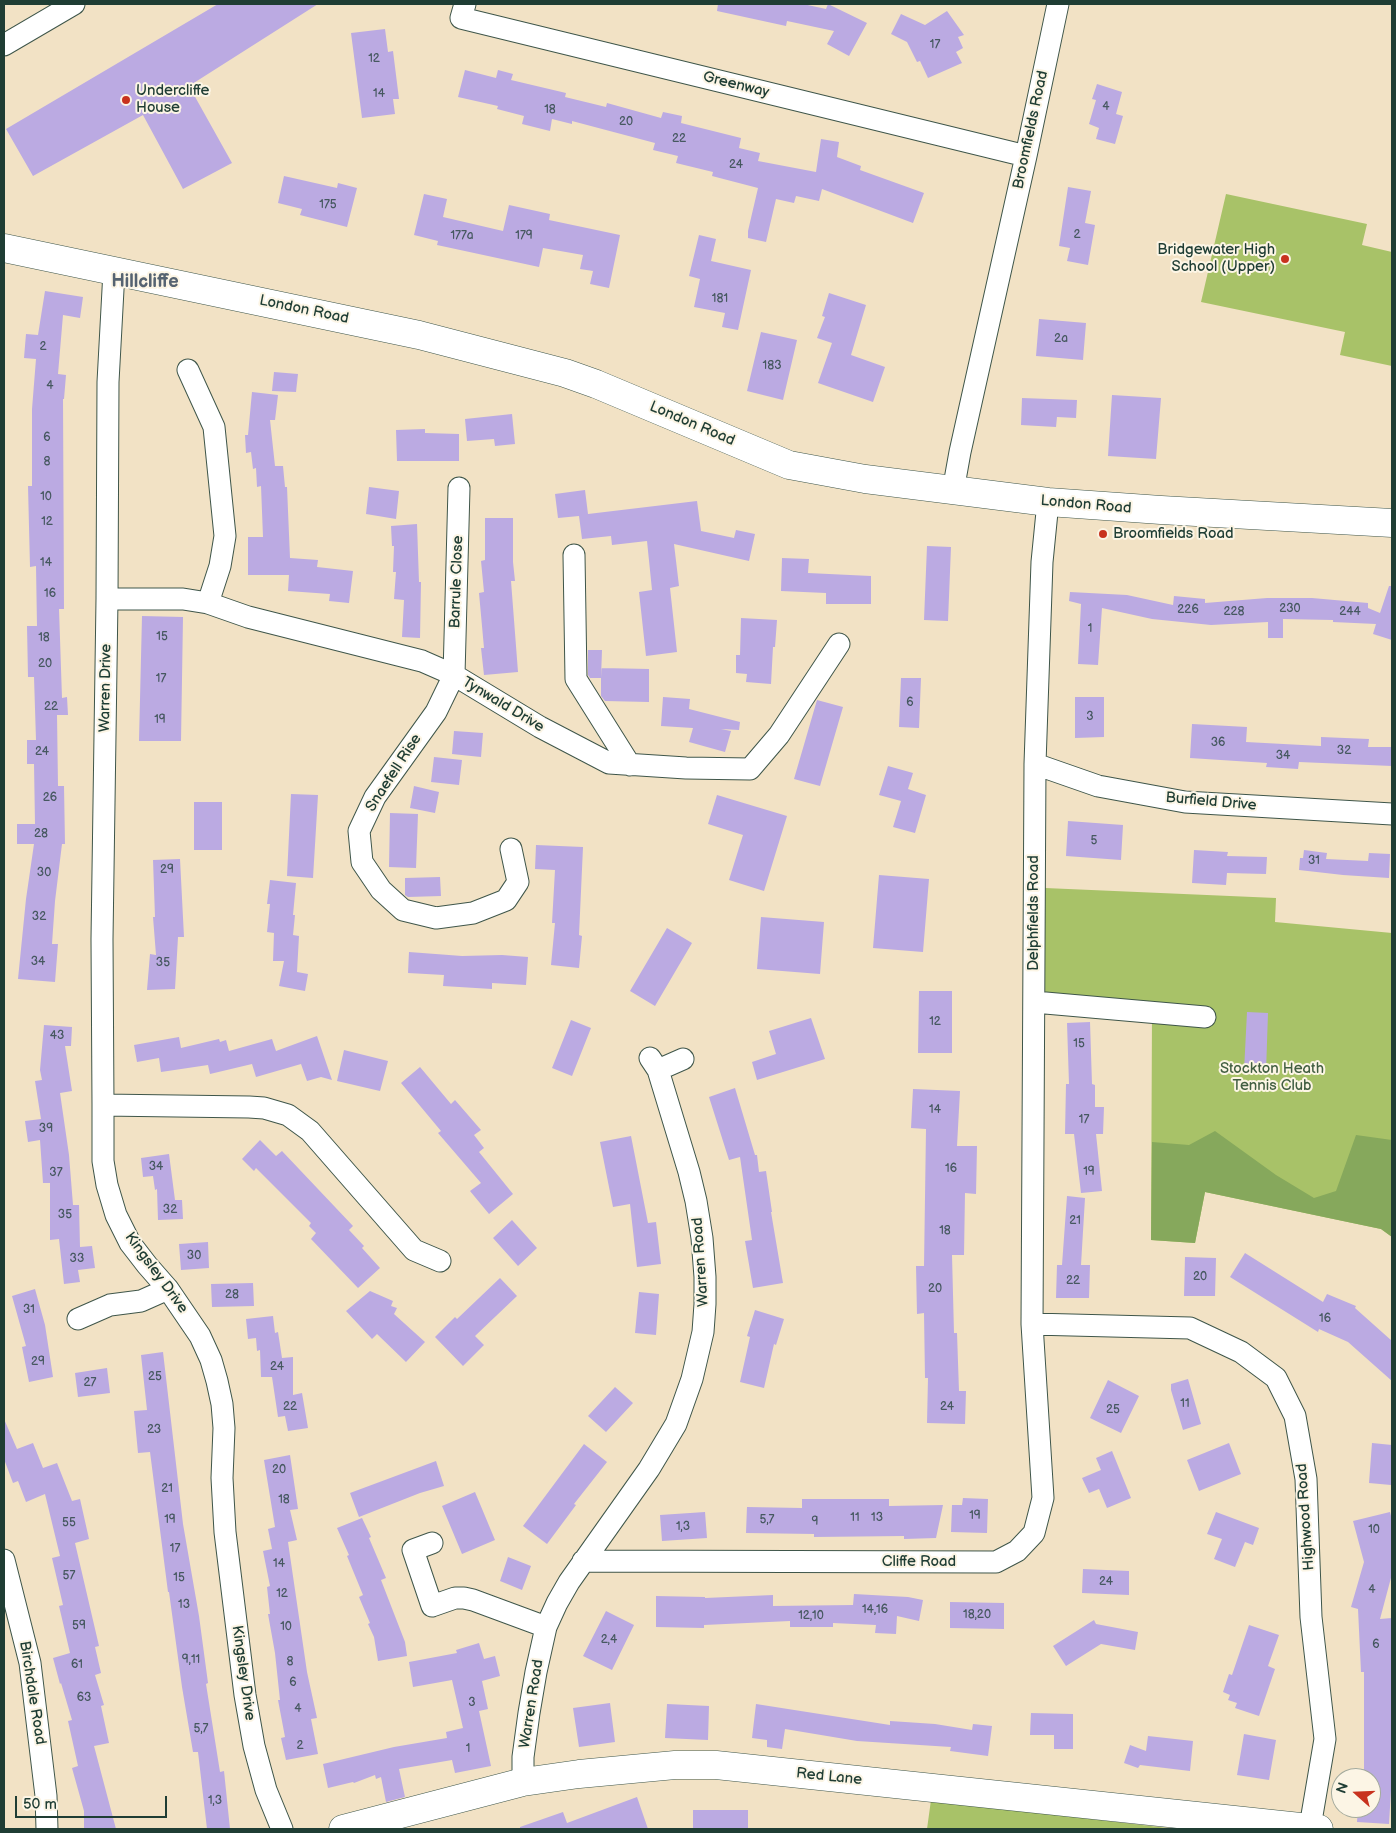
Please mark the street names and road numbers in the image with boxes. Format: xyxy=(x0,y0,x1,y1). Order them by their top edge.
street label: Greenway xyxy=(701,68,771,102)
street label: Broomfields Road xyxy=(1010,69,1052,191)
street label: London Road xyxy=(258,292,350,328)
street label: London Road xyxy=(647,398,737,450)
street label: London Road xyxy=(1040,492,1132,518)
street label: Barrule Close xyxy=(446,535,468,629)
street label: Warren Drive xyxy=(96,644,116,732)
street label: Tynwald Drive xyxy=(459,673,547,737)
street label: Snaefell Rise xyxy=(362,731,426,815)
street label: Burfield Drive xyxy=(1165,789,1257,815)
street label: Delphfields Road xyxy=(1025,855,1043,971)
street label: Warren Road xyxy=(689,1217,713,1307)
street label: Kingsley Drive xyxy=(121,1229,191,1317)
street label: Highwood Road xyxy=(1293,1463,1319,1571)
street label: Cliffe Road xyxy=(882,1553,956,1571)
street label: Kingsley Drive xyxy=(227,1624,259,1722)
street label: Birchdale Road xyxy=(15,1640,49,1746)
street label: Warren Road xyxy=(516,1658,548,1750)
street label: Red Lane xyxy=(795,1765,863,1789)

